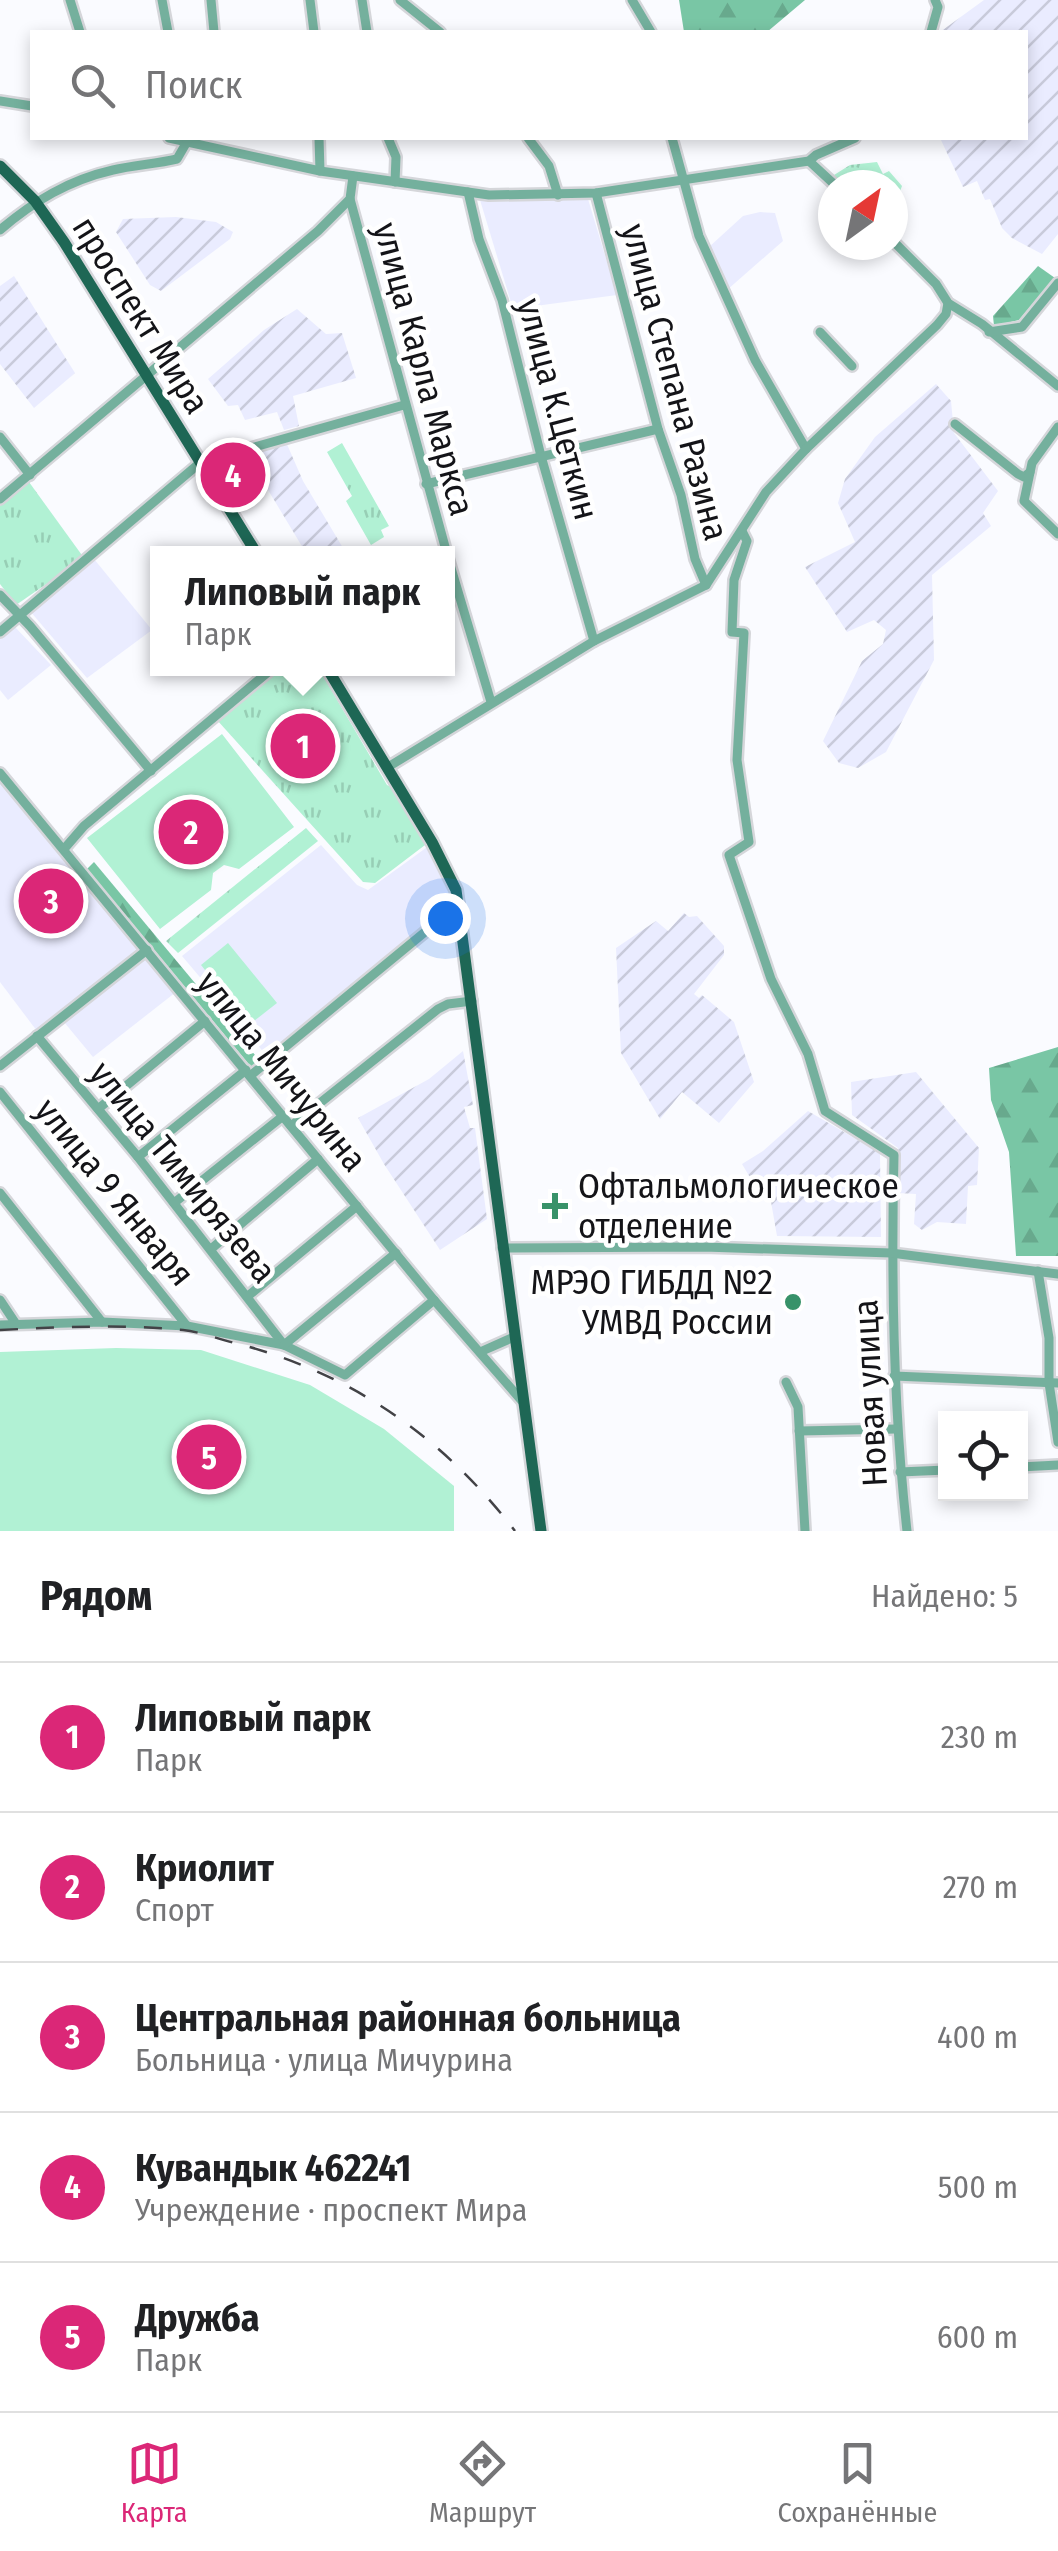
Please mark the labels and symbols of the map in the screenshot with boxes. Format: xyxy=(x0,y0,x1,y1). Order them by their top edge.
north arrow xyxy=(818,170,908,260)
street label: проспект Мира xyxy=(64,209,218,421)
street label: улица Карла Маркса xyxy=(365,218,483,520)
street label: улица Степана Разина xyxy=(613,219,737,545)
street label: улица К.Цеткин xyxy=(508,294,608,524)
pin: 4 xyxy=(200,438,266,512)
pin: 1 xyxy=(270,708,336,784)
pin: 2 xyxy=(158,794,224,870)
pin: 3 xyxy=(18,864,84,938)
your location xyxy=(420,893,471,944)
street label: улица Мичурина xyxy=(188,962,376,1180)
street label: улица Тимирязева xyxy=(81,1053,285,1291)
street label: улица 9 Января xyxy=(27,1090,203,1294)
place label: Офтальмологическое отделение xyxy=(578,1165,899,1247)
marker: Офтальмологическое отделение xyxy=(542,1193,568,1219)
place label: МРЭО ГИБДД №2 УМВД России xyxy=(531,1261,773,1343)
marker: МРЭО ГИБДД №2 УМВД России xyxy=(782,1291,804,1313)
street label: Новая улица xyxy=(844,1298,896,1488)
pin: 5 xyxy=(176,1420,242,1494)

